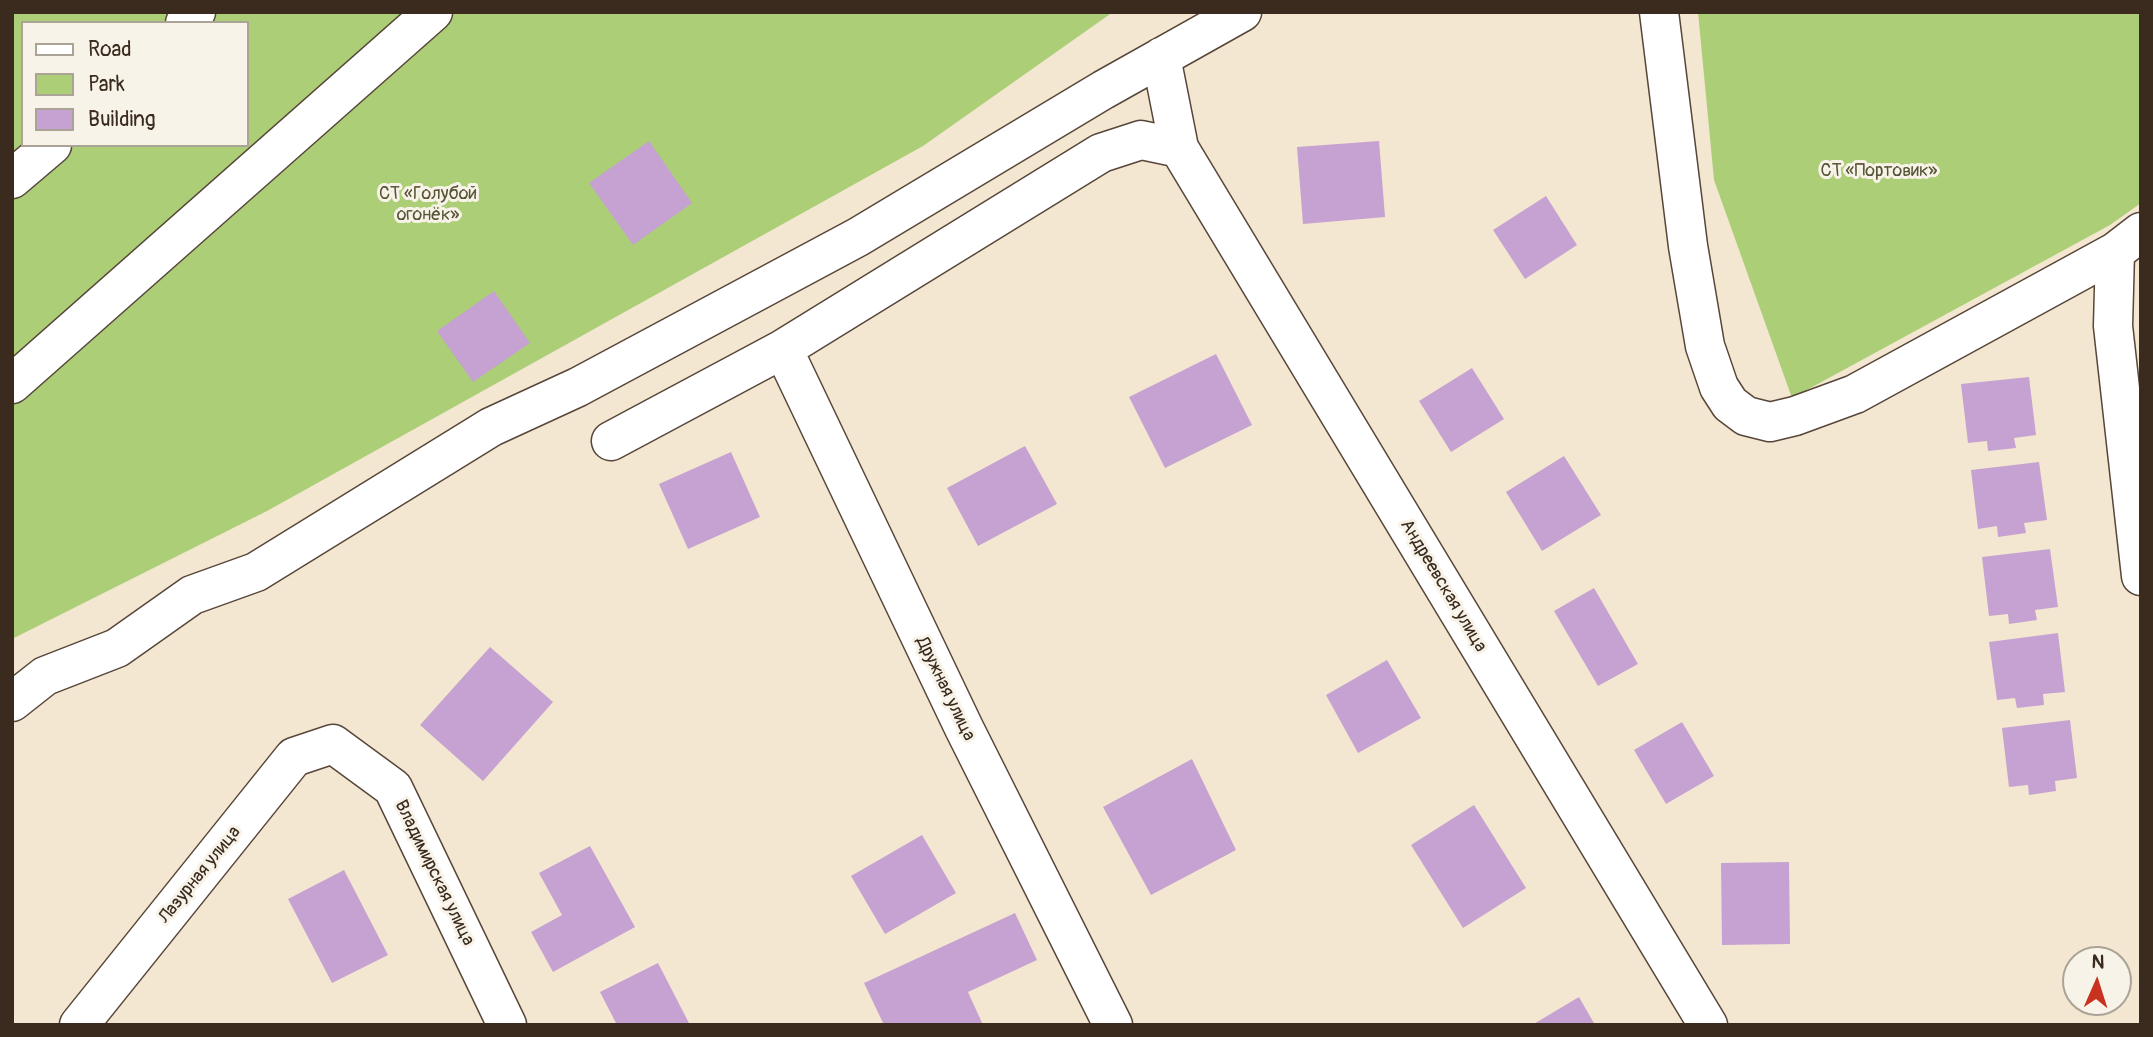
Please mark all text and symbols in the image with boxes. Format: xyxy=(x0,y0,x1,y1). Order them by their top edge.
legend xyxy=(21,21,248,147)
text: Road xyxy=(88,36,132,63)
text: Park xyxy=(88,71,125,98)
text: Building xyxy=(88,106,155,133)
park label: СТ «Портовик» xyxy=(1821,160,1937,182)
park label: СТ «Голубой огонёк» xyxy=(379,183,477,226)
street label: Андреевская улица xyxy=(1395,516,1491,656)
street label: Дружная улица xyxy=(911,633,979,745)
street label: Владимирская улица xyxy=(389,797,479,949)
street label: Лазурная улица xyxy=(154,822,246,928)
north arrow xyxy=(2062,946,2132,1016)
text: N xyxy=(2091,950,2105,974)

